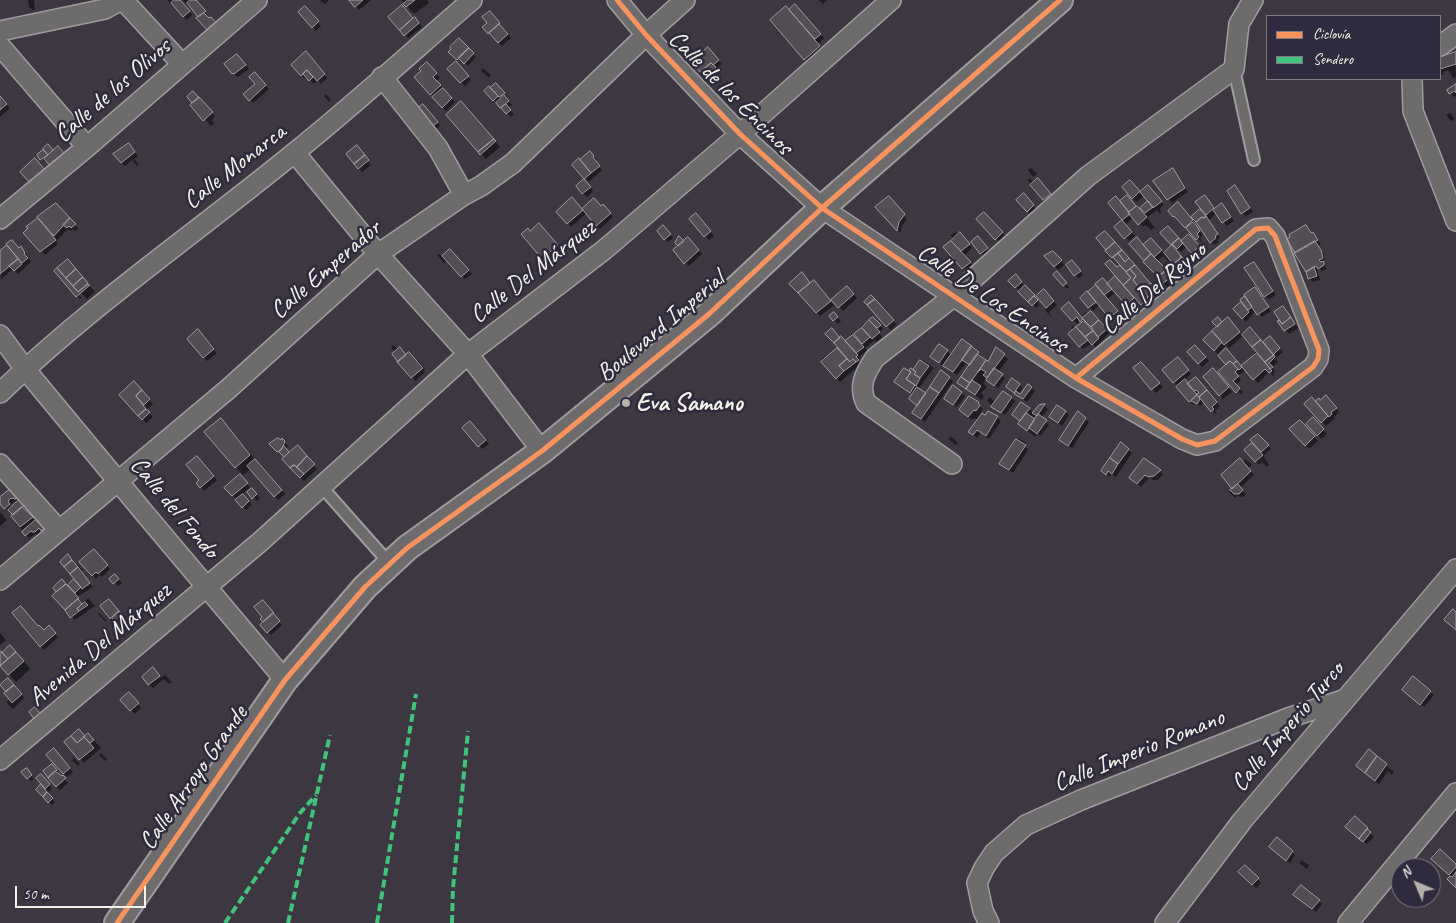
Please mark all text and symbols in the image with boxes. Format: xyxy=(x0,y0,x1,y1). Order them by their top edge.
legend xyxy=(1266,15,1441,80)
street label: Calle de los Encinos xyxy=(662,25,798,161)
text: Ciclovía xyxy=(1313,25,1350,44)
street label: Calle de los Olivos xyxy=(49,32,177,150)
text: Sendero xyxy=(1313,50,1353,69)
street label: Calle Monarca xyxy=(178,118,292,216)
street label: Calle Emperador xyxy=(265,214,387,326)
street label: Calle Del Márquez xyxy=(464,214,602,330)
street label: Calle Del Reyno xyxy=(1095,236,1213,342)
street label: Calle De Los Encinos xyxy=(911,238,1073,360)
street label: Boulevard Imperial xyxy=(591,265,731,389)
place label: Eva Samano xyxy=(636,388,743,418)
marker: Eva Samano xyxy=(620,397,632,409)
street label: Calle del Fondo xyxy=(123,451,225,565)
street label: Avenida Del Márquez xyxy=(23,577,177,713)
street label: Calle Imperio Turco xyxy=(1225,656,1351,798)
street label: Calle Arroyo Grande xyxy=(133,700,255,856)
street label: Calle Imperio Romano xyxy=(1049,703,1229,799)
north arrow xyxy=(1391,858,1441,908)
text: N xyxy=(1397,864,1415,882)
scale bar xyxy=(18,876,149,908)
text: 50 m xyxy=(23,885,49,904)

